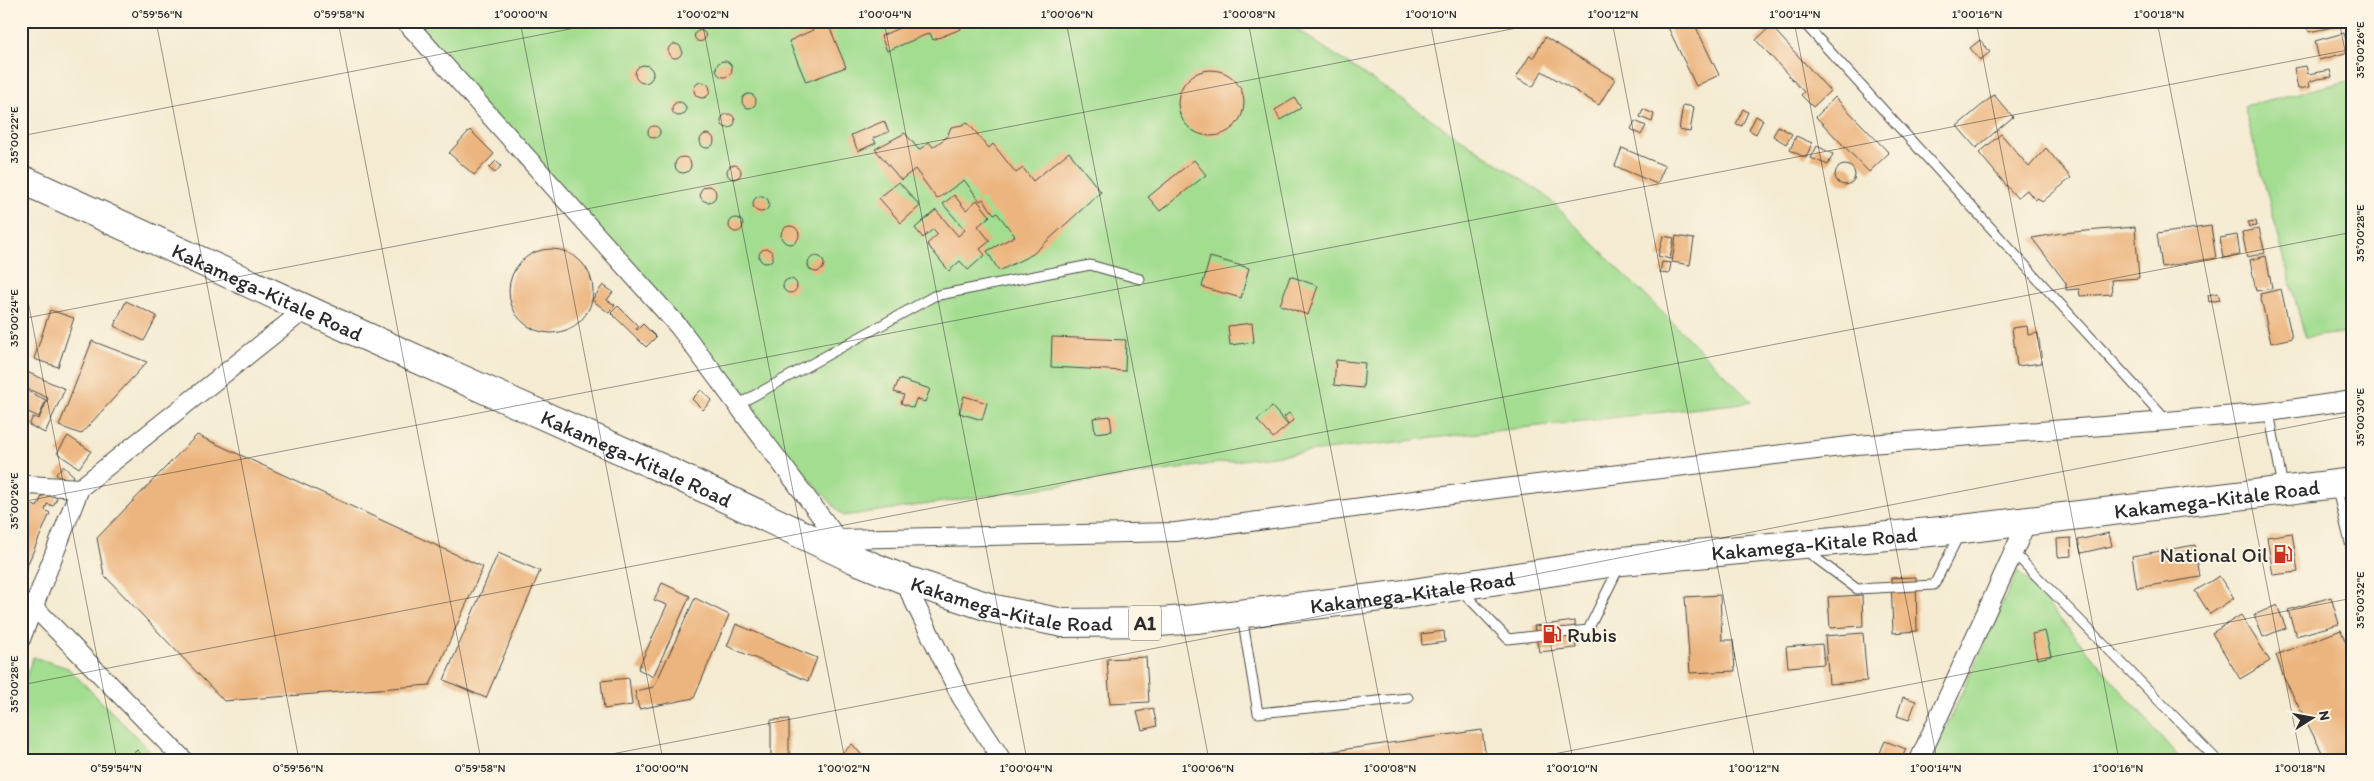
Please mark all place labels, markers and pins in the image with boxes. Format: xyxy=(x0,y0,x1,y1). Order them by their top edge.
place label: National Oil xyxy=(2160,542,2268,567)
fuel station icon: National Oil xyxy=(2272,543,2294,565)
place label: Rubis xyxy=(1567,622,1617,647)
fuel station icon: Rubis xyxy=(1541,623,1563,645)

